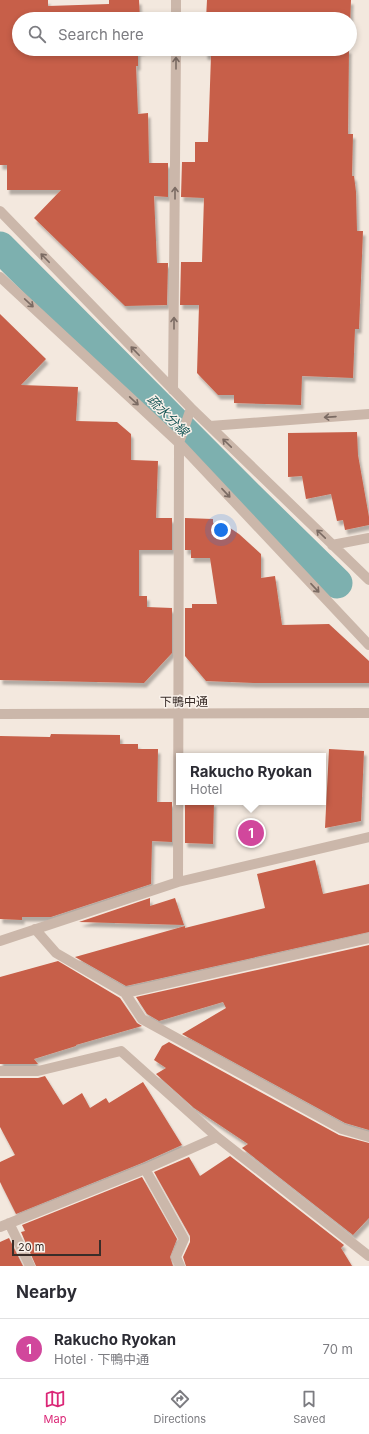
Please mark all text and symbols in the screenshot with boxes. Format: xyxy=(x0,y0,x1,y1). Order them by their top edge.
search box xyxy=(12,12,357,56)
icon: search xyxy=(26,23,48,45)
text: Search here xyxy=(58,25,144,44)
one-way arrow xyxy=(172,57,180,70)
one-way arrow xyxy=(171,187,179,200)
one-way arrow xyxy=(40,253,50,263)
one-way arrow xyxy=(23,299,34,308)
one-way arrow xyxy=(170,317,178,330)
one-way arrow xyxy=(131,346,140,356)
water label: 疏水分線 xyxy=(144,391,193,440)
one-way arrow xyxy=(129,396,139,406)
one-way arrow xyxy=(324,413,337,421)
one-way arrow xyxy=(222,438,232,448)
one-way arrow xyxy=(221,488,231,498)
your location xyxy=(211,520,231,540)
one-way arrow xyxy=(316,529,326,538)
one-way arrow xyxy=(311,582,320,593)
street label: 下鴨中通 xyxy=(160,694,208,709)
popup xyxy=(176,753,326,805)
text: Rakucho Ryokan xyxy=(190,762,312,781)
text: Hotel xyxy=(190,781,222,797)
pin: 1 xyxy=(238,818,264,848)
scale bar xyxy=(12,1238,101,1257)
text: 20 m xyxy=(18,1240,44,1254)
text: Nearby xyxy=(16,1282,77,1302)
text: Rakucho Ryokan xyxy=(54,1330,176,1349)
text: 1 xyxy=(26,1341,32,1357)
text: 70 m xyxy=(323,1341,353,1357)
text: Hotel · 下鴨中通 xyxy=(54,1351,149,1367)
tab: Map xyxy=(44,1388,66,1426)
tab: Directions xyxy=(154,1388,206,1426)
tab: Saved xyxy=(293,1388,325,1426)

